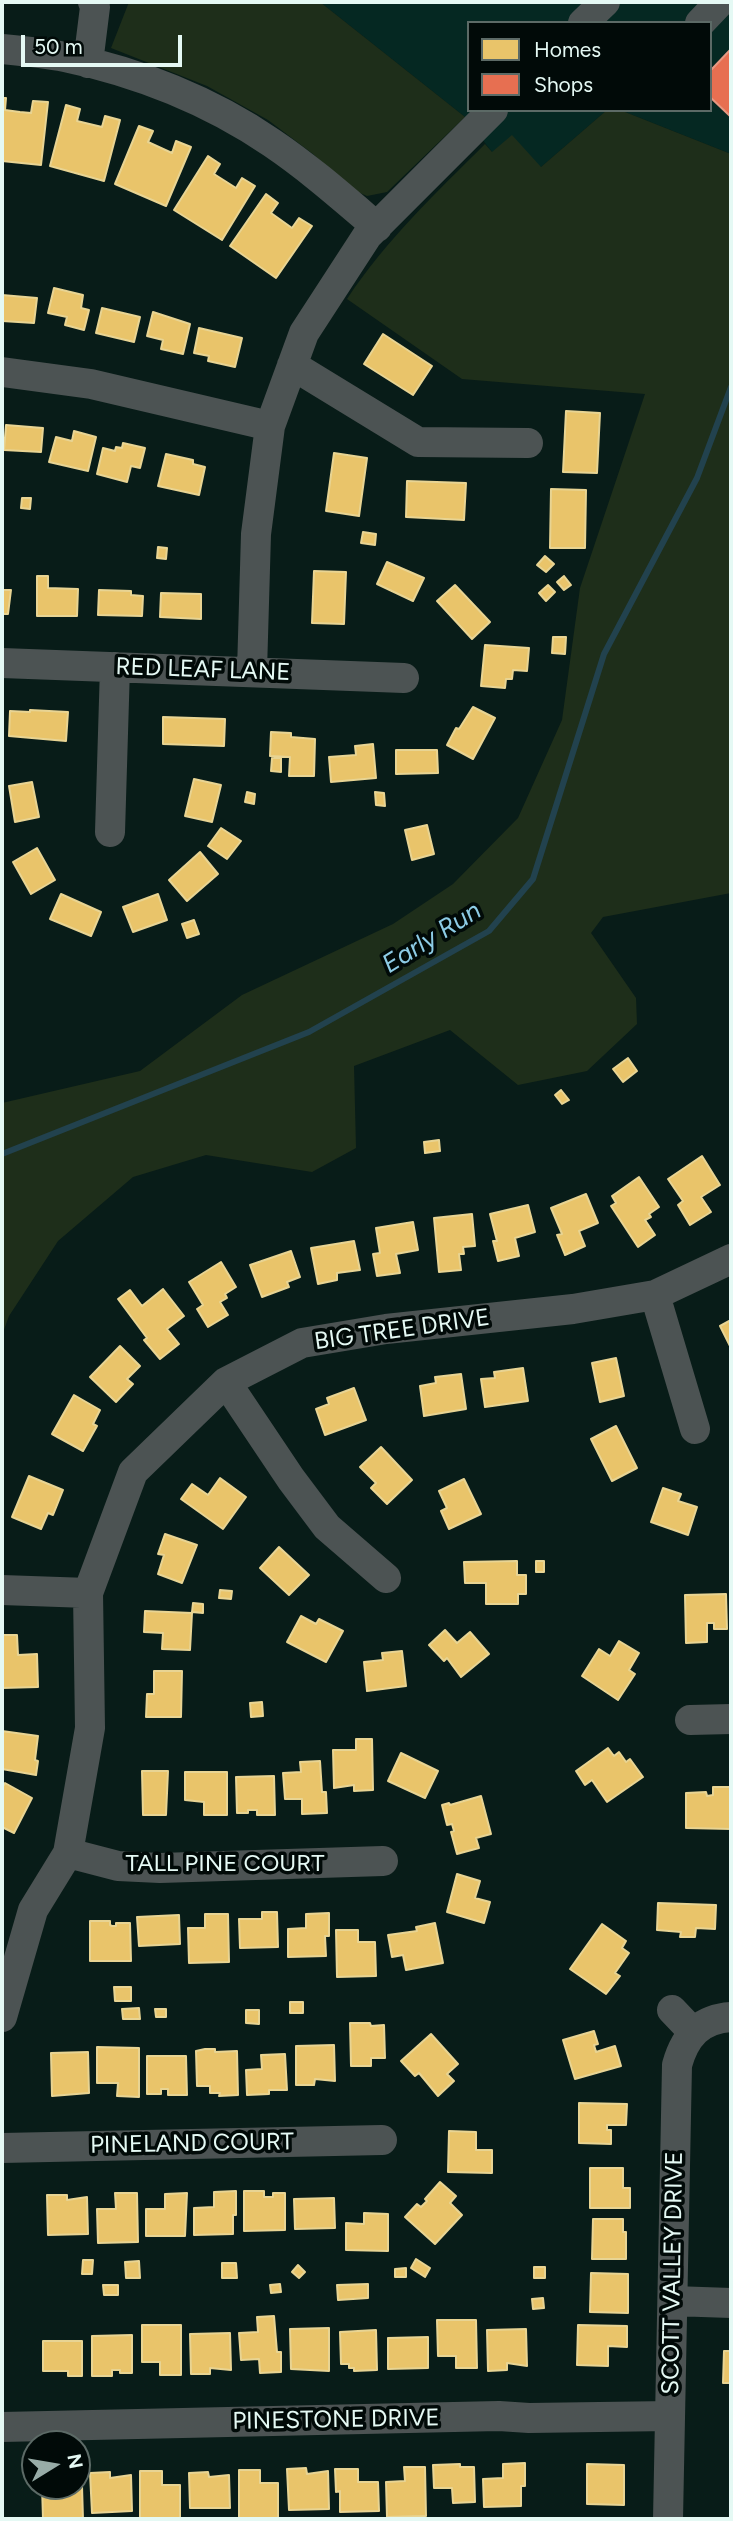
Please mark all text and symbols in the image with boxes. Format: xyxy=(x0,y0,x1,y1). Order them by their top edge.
scale bar xyxy=(24,21,186,65)
legend xyxy=(467,21,712,112)
text: 50 m xyxy=(34,34,83,59)
text: Homes xyxy=(534,37,601,62)
text: Shops xyxy=(534,72,593,97)
street label: RED LEAF LANE xyxy=(115,653,291,687)
water label: Early Run xyxy=(377,895,487,981)
street label: BIG TREE DRIVE xyxy=(312,1303,492,1357)
street label: TALL PINE COURT xyxy=(126,1850,324,1878)
street label: PINELAND COURT xyxy=(90,2128,294,2160)
street label: SCOTT VALLEY DRIVE xyxy=(656,2151,690,2395)
street label: PINESTONE DRIVE xyxy=(232,2404,440,2436)
north arrow xyxy=(21,2430,91,2500)
text: N xyxy=(62,2452,88,2471)

